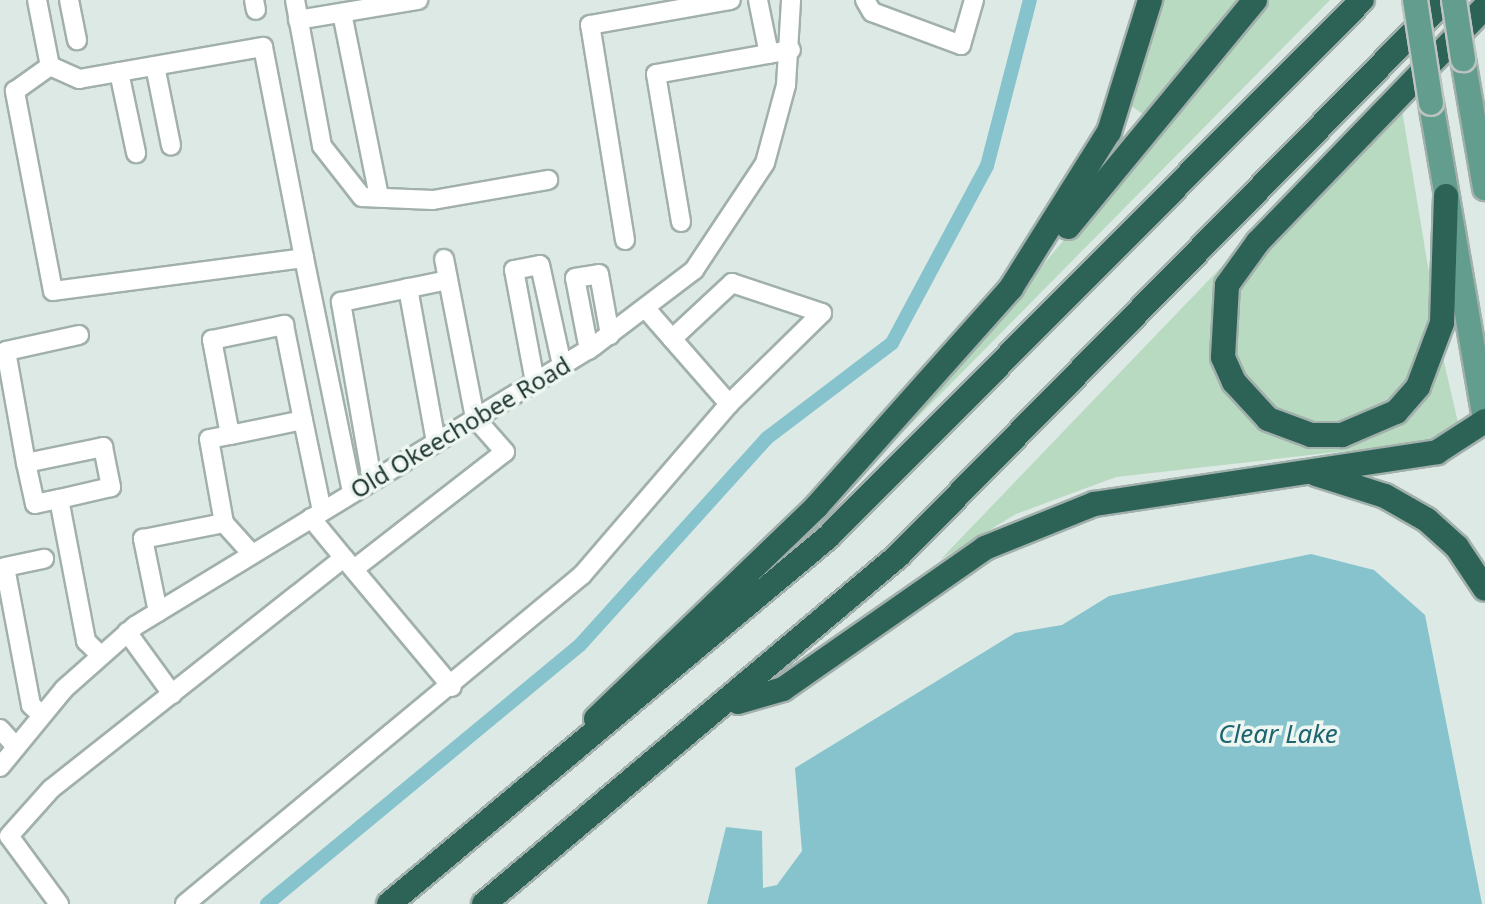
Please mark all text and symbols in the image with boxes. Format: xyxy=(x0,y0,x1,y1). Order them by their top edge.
street label: Old Okeechobee Road xyxy=(345,350,575,504)
water label: Clear Lake xyxy=(1218,718,1338,750)

